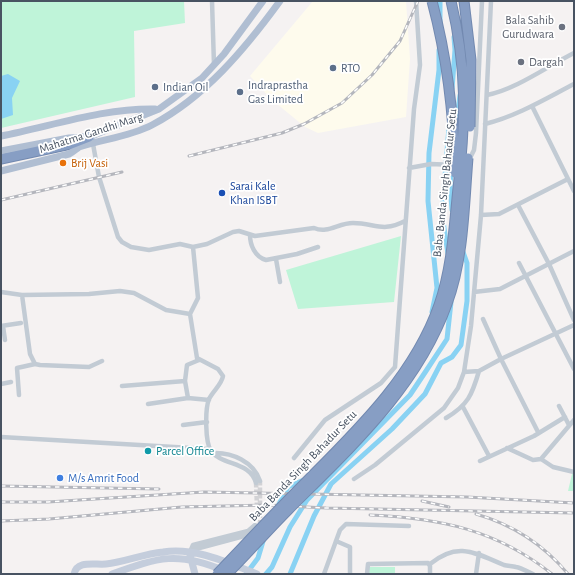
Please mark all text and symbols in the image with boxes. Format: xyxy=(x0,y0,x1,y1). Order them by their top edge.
place label: Bala Sahib Gurudwara xyxy=(502,13,554,41)
marker: Bala Sahib Gurudwara xyxy=(557,22,567,32)
place label: Dargah xyxy=(529,55,564,69)
marker: Dargah xyxy=(516,57,526,67)
place label: RTO xyxy=(341,61,360,75)
marker: RTO xyxy=(328,63,338,73)
place label: Indraprastha Gas Limited xyxy=(248,78,308,106)
place label: Indian Oil xyxy=(163,80,208,94)
marker: Indian Oil xyxy=(150,82,160,92)
marker: Indraprastha Gas Limited xyxy=(235,87,245,97)
street label: Baba Banda Singh Bahadur Setu xyxy=(430,108,460,258)
street label: Mahatma Gandhi Marg xyxy=(37,109,145,157)
place label: Brij Vasi xyxy=(71,156,108,170)
marker: Brij Vasi xyxy=(58,158,68,168)
place label: Sarai Kale Khan ISBT xyxy=(230,179,278,207)
marker: Sarai Kale Khan ISBT xyxy=(217,188,227,198)
street label: Baba Banda Singh Bahadur Setu xyxy=(246,407,360,525)
place label: Parcel Office xyxy=(156,444,214,458)
marker: Parcel Office xyxy=(143,446,153,456)
place label: M/s Amrit Food xyxy=(68,471,139,485)
marker: M/s Amrit Food xyxy=(55,473,65,483)

